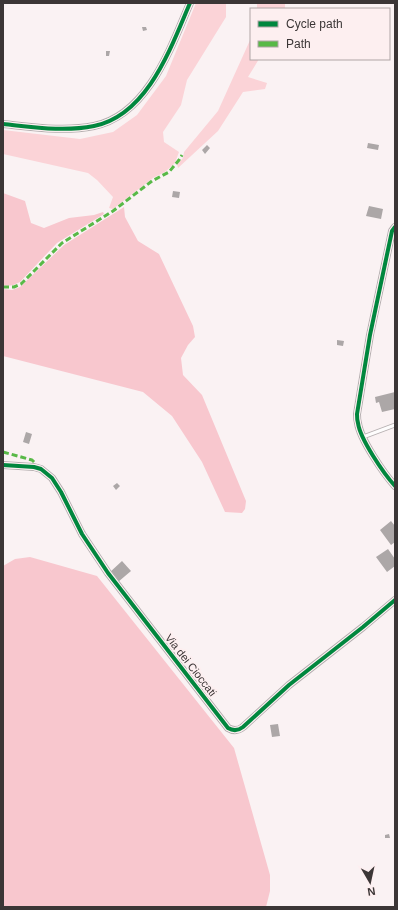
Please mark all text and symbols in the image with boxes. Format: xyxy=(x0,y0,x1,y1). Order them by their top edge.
legend xyxy=(250,8,390,60)
text: Cycle path xyxy=(286,17,343,31)
text: Path xyxy=(286,37,311,51)
street label: Via dei Cioccati xyxy=(163,632,219,698)
north arrow xyxy=(350,862,390,902)
text: N xyxy=(367,885,376,898)

